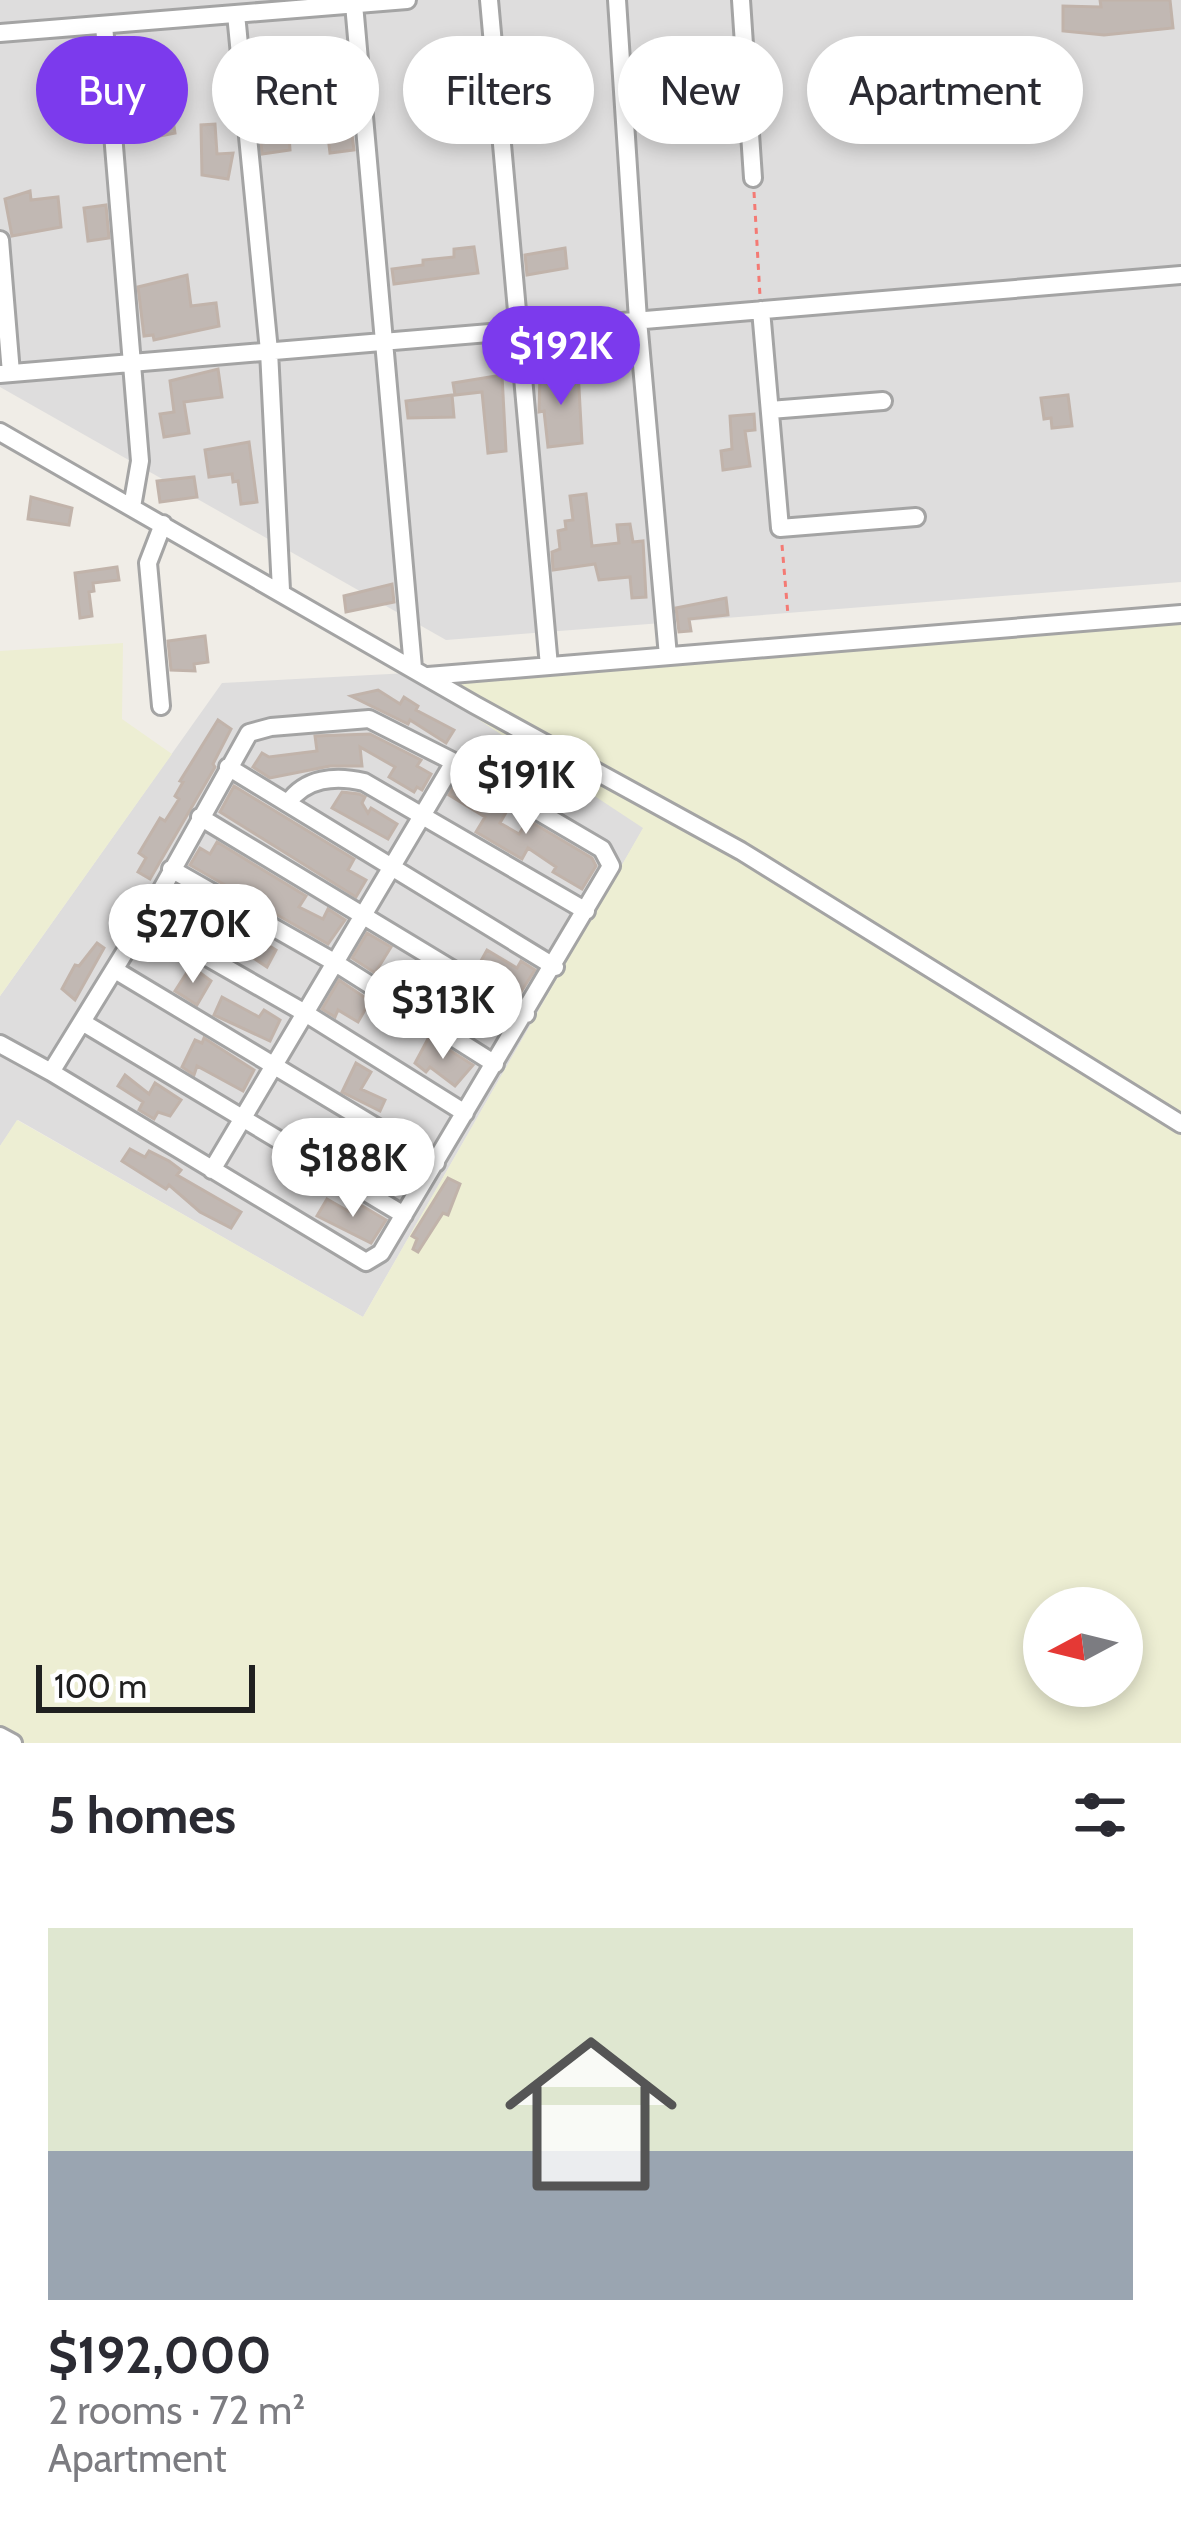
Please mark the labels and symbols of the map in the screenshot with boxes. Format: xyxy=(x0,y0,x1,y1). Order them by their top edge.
pin: $192K xyxy=(477,306,645,408)
pin: $191K xyxy=(442,735,610,837)
pin: $270K xyxy=(109,884,277,986)
pin: $313K xyxy=(359,960,527,1062)
pin: $188K xyxy=(269,1118,437,1220)
north arrow xyxy=(1023,1587,1143,1707)
scale bar xyxy=(36,1659,255,1712)

